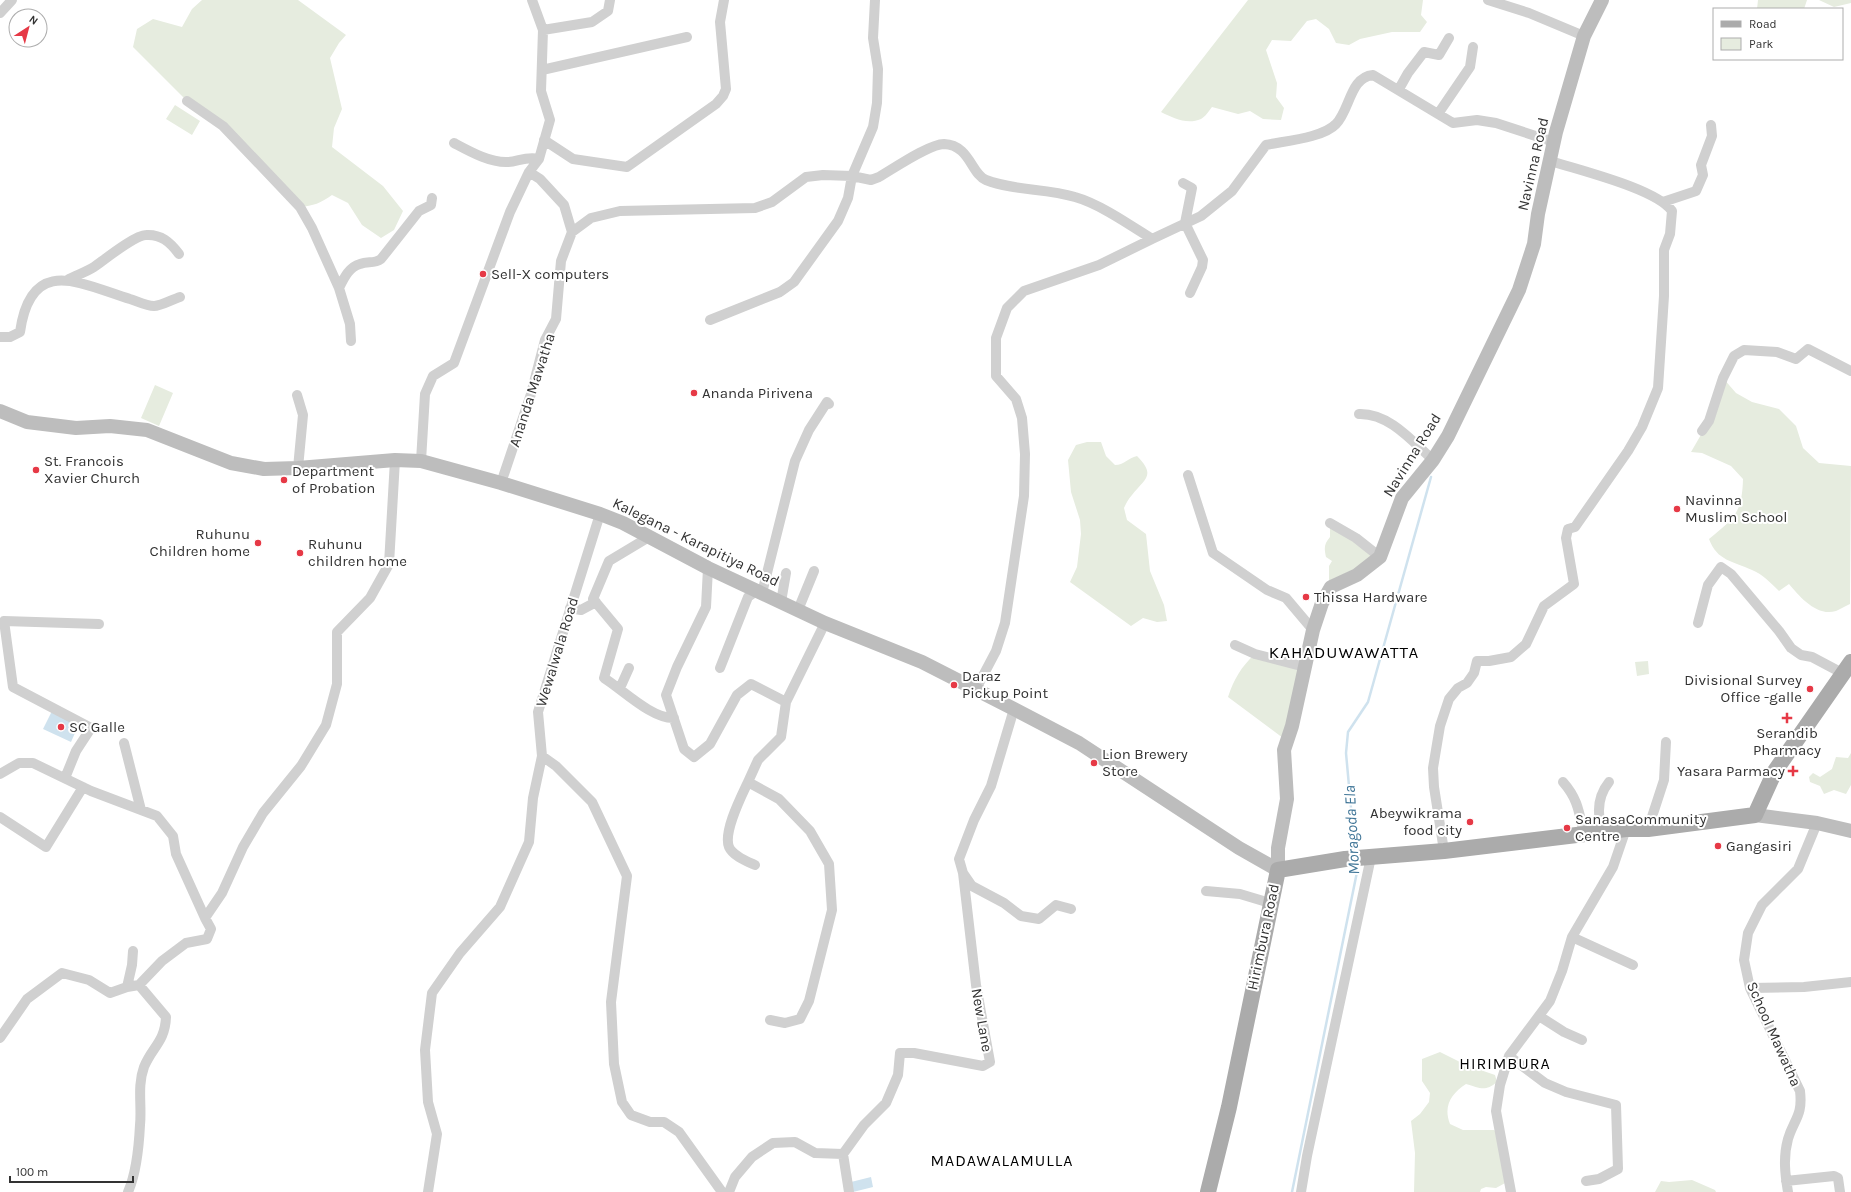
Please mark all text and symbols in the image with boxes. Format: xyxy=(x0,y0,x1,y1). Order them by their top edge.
north arrow xyxy=(8,8,48,48)
legend xyxy=(1713,8,1843,60)
text: N xyxy=(27,13,41,28)
text: Road xyxy=(1749,17,1777,31)
text: Park xyxy=(1749,37,1774,51)
street label: Navinna Road xyxy=(1514,116,1552,212)
place label: Sell-X computers xyxy=(491,265,609,283)
marker: Sell-X computers xyxy=(478,269,488,279)
street label: Ananda Mawatha xyxy=(505,331,559,449)
place label: Ananda Pirivena xyxy=(702,384,813,402)
marker: Ananda Pirivena xyxy=(689,388,699,398)
street label: Navinna Road xyxy=(1379,410,1445,500)
place label: St. Francois Xavier Church xyxy=(44,452,140,487)
place label: Department of Probation xyxy=(292,462,375,497)
marker: St. Francois Xavier Church xyxy=(31,465,41,475)
marker: Department of Probation xyxy=(279,475,289,485)
place label: Navinna Muslim School xyxy=(1685,491,1787,526)
street label: Kalegana - Karapitiya Road xyxy=(610,494,782,590)
marker: Navinna Muslim School xyxy=(1672,504,1682,514)
place label: Ruhunu Children home xyxy=(149,525,250,560)
place label: Ruhunu children home xyxy=(308,535,407,570)
marker: Ruhunu Children home xyxy=(253,538,263,548)
marker: Ruhunu children home xyxy=(295,548,305,558)
place label: Thissa Hardware xyxy=(1314,588,1427,606)
marker: Thissa Hardware xyxy=(1301,592,1311,602)
street label: Wewalwala Road xyxy=(532,595,582,709)
district label: KAHADUWAWATTA xyxy=(1269,642,1419,662)
place label: Daraz Pickup Point xyxy=(962,667,1048,702)
place label: Divisional Survey Office -galle xyxy=(1684,671,1802,706)
marker: Daraz Pickup Point xyxy=(949,680,959,690)
marker: Divisional Survey Office -galle xyxy=(1805,684,1815,694)
marker: Serandib Pharmacy xyxy=(1782,713,1792,723)
place label: SC Galle xyxy=(69,718,125,736)
marker: SC Galle xyxy=(56,722,66,732)
place label: Serandib Pharmacy xyxy=(1753,724,1821,759)
place label: Lion Brewery Store xyxy=(1102,745,1188,780)
marker: Lion Brewery Store xyxy=(1089,758,1099,768)
place label: Yasara Parmacy xyxy=(1677,762,1785,780)
marker: Yasara Parmacy xyxy=(1788,766,1798,776)
water label: Moragoda Ela xyxy=(1340,785,1363,875)
place label: Abeywikrama food city xyxy=(1370,804,1462,839)
place label: SanasaCommunity Centre xyxy=(1575,810,1706,845)
marker: Abeywikrama food city xyxy=(1465,817,1475,827)
marker: SanasaCommunity Centre xyxy=(1562,823,1572,833)
place label: Gangasiri xyxy=(1726,837,1792,855)
marker: Gangasiri xyxy=(1713,841,1723,851)
street label: Hirimbura Road xyxy=(1243,882,1283,992)
street label: School Mawatha xyxy=(1743,979,1805,1089)
street label: New Lane xyxy=(968,987,996,1053)
district label: HIRIMBURA xyxy=(1459,1054,1551,1073)
district label: MADAWALAMULLA xyxy=(931,1151,1073,1170)
scale bar xyxy=(10,1158,133,1184)
text: 100 m xyxy=(16,1165,48,1179)

